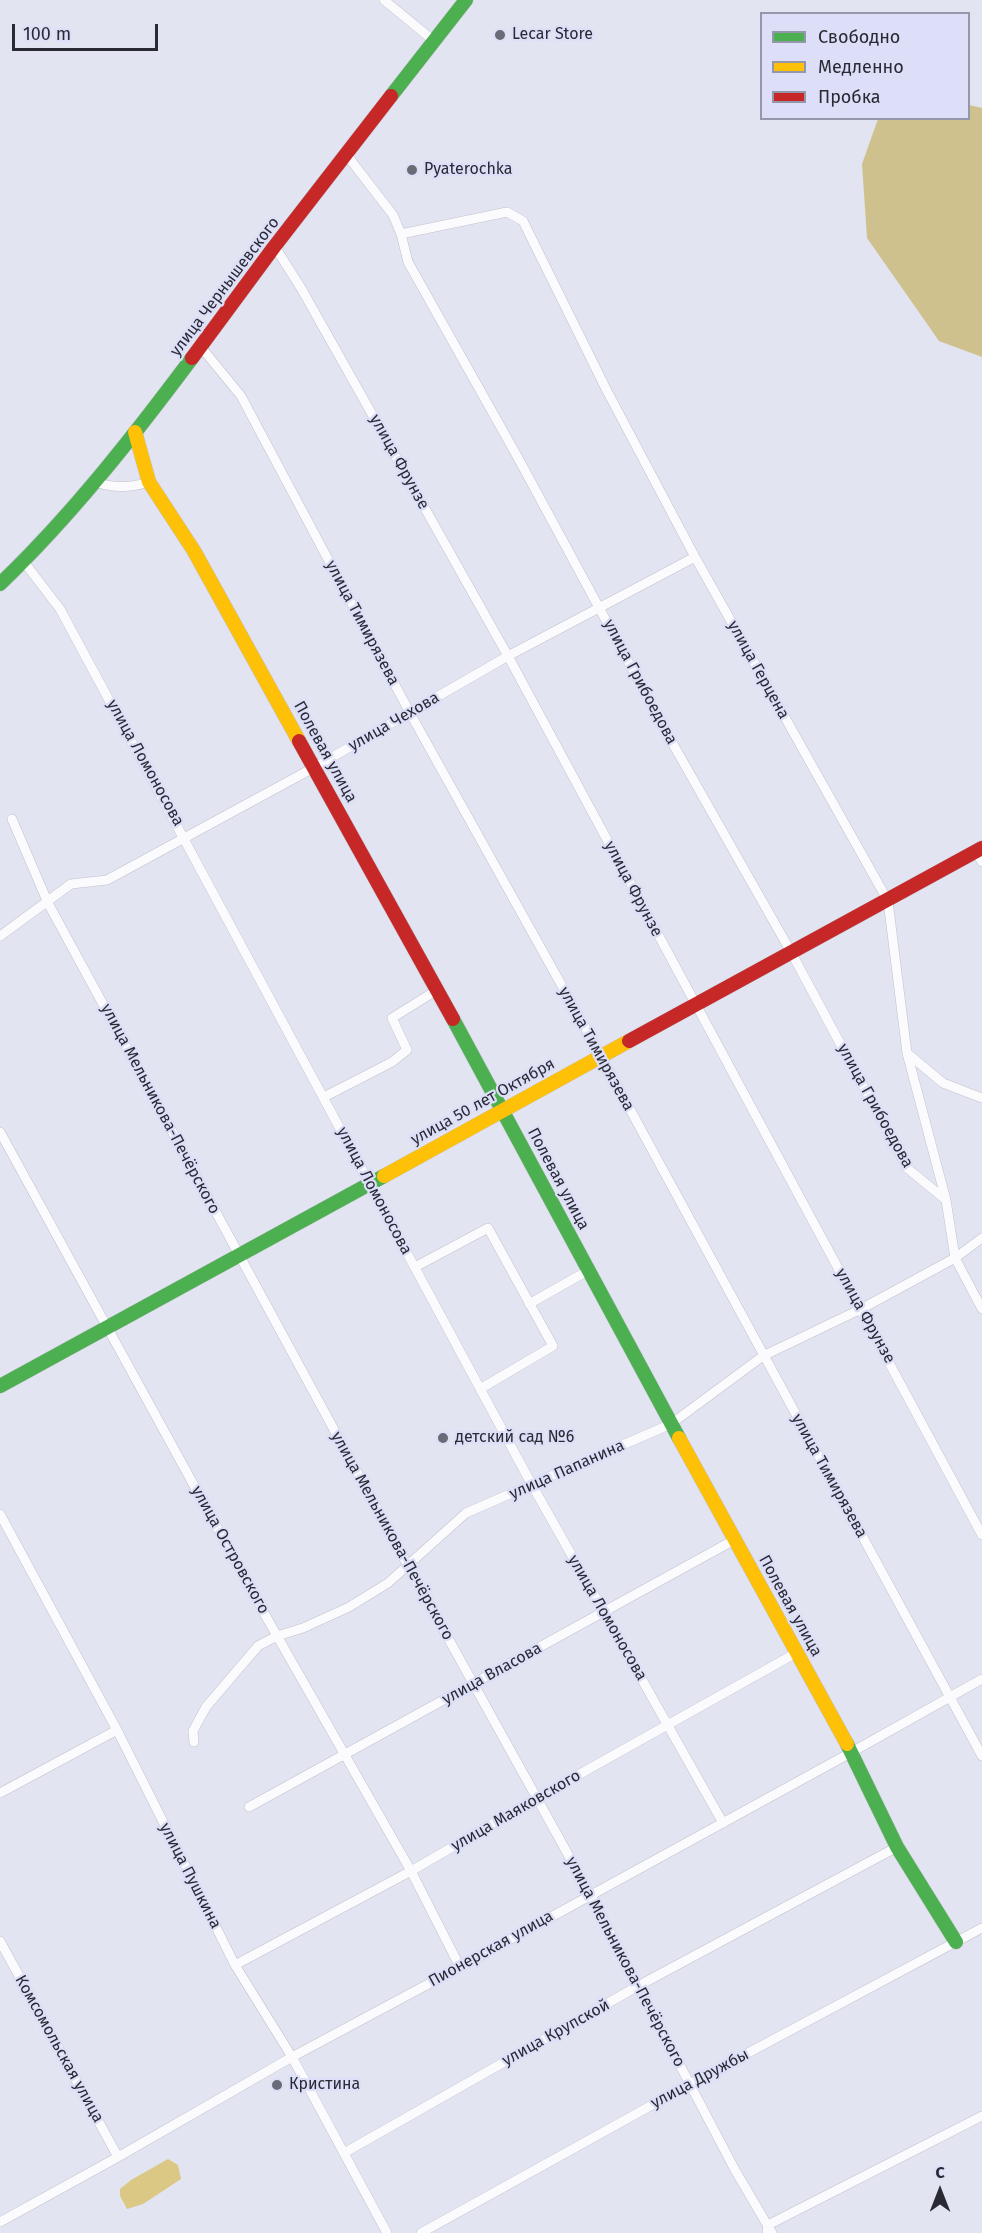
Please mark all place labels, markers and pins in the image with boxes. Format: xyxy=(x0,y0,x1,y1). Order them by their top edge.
place label: Lecar Store xyxy=(512,25,593,45)
marker: Lecar Store xyxy=(493,28,507,42)
place label: Pyaterochka xyxy=(424,160,513,180)
marker: Pyaterochka xyxy=(405,163,419,177)
place label: детский сад №6 xyxy=(455,1428,574,1448)
marker: детский сад №6 xyxy=(436,1431,450,1445)
place label: Кристина xyxy=(289,2075,360,2095)
marker: Кристина xyxy=(270,2078,284,2092)

